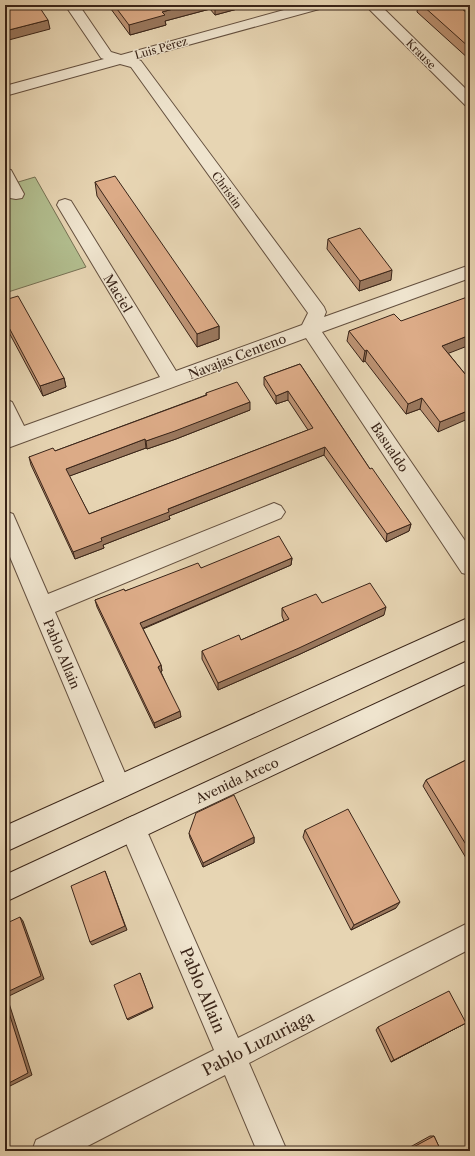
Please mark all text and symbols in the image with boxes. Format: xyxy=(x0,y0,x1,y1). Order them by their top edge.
street label: Luis Pérez xyxy=(133,34,189,62)
street label: Krause xyxy=(403,36,439,72)
street label: Christin xyxy=(209,169,245,211)
street label: Maciel xyxy=(100,271,136,315)
street label: Navajas Centeno xyxy=(186,330,288,382)
street label: Basualdo xyxy=(368,419,412,475)
street label: Pablo Allain xyxy=(40,617,84,691)
street label: Avenida Areco xyxy=(192,754,281,807)
street label: Pablo Allain xyxy=(176,944,230,1036)
street label: Pablo Luzuriaga xyxy=(199,1006,318,1080)

